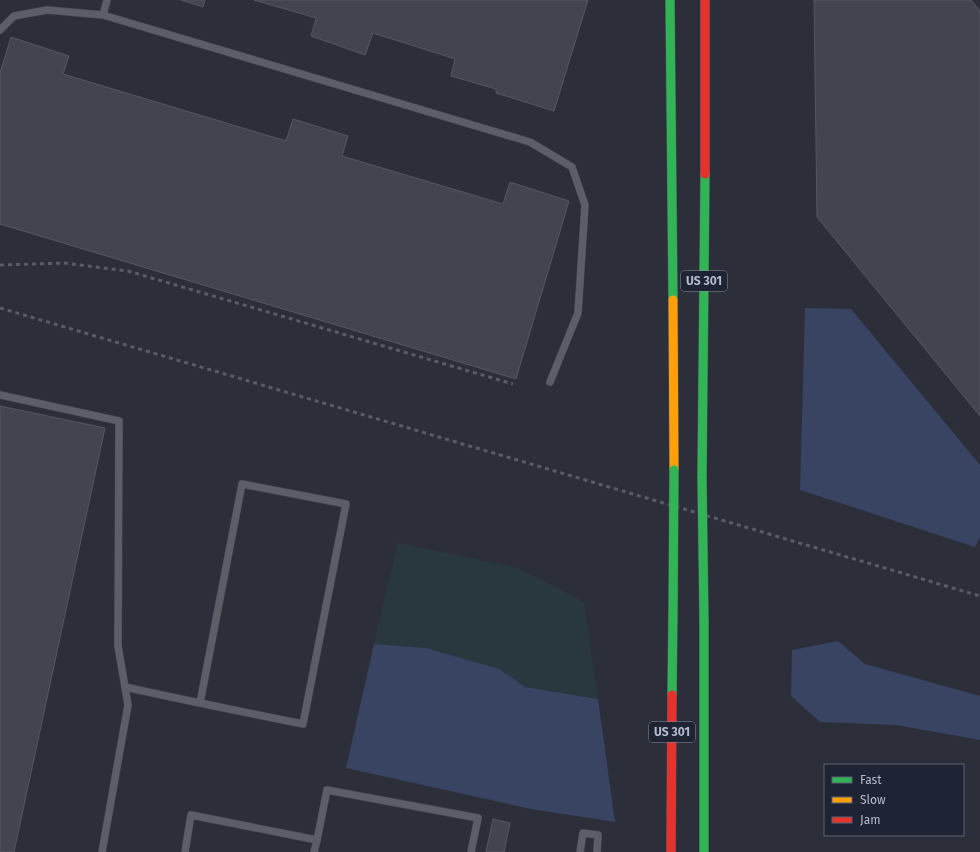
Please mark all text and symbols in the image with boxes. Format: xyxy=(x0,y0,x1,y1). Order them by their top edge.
road number: US 301 xyxy=(681,271,727,291)
road number: US 301 xyxy=(649,722,695,742)
legend xyxy=(824,764,964,836)
text: Fast xyxy=(860,773,882,787)
text: Slow xyxy=(860,793,886,807)
text: Jam xyxy=(860,813,880,827)

